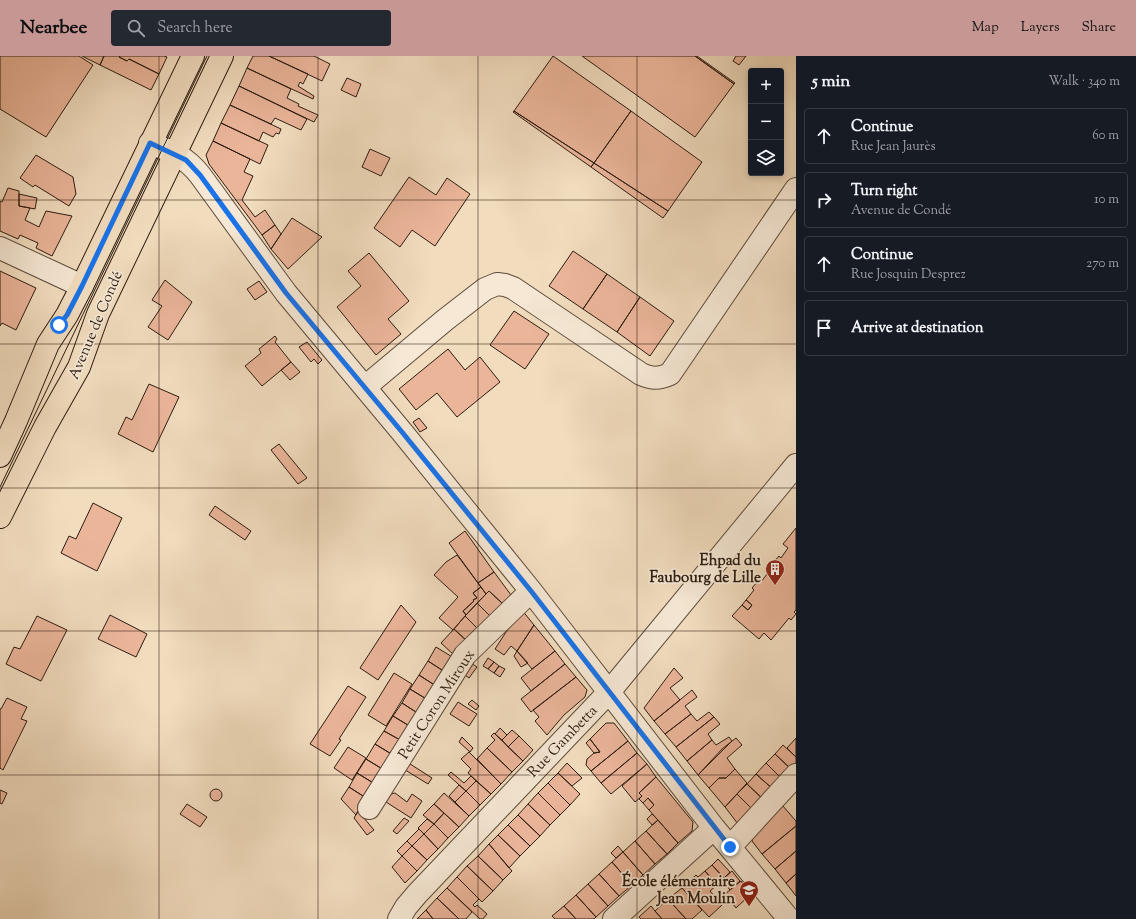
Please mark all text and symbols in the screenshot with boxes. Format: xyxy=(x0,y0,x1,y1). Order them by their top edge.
search box xyxy=(111,10,391,46)
text: Nearbee xyxy=(20,15,87,42)
icon: search xyxy=(125,17,147,39)
text: Search here xyxy=(157,18,233,39)
text: Map xyxy=(972,18,999,38)
text: Layers xyxy=(1021,18,1059,38)
text: Share xyxy=(1081,18,1116,38)
map controls xyxy=(748,68,784,176)
button: + xyxy=(748,68,784,104)
text: 5 min xyxy=(812,70,850,94)
text: Walk · 340 m xyxy=(1049,73,1120,91)
button: − xyxy=(748,104,784,140)
text: Continue xyxy=(851,117,913,138)
icon: ahead xyxy=(813,125,835,147)
text: 60 m xyxy=(1092,127,1119,145)
text: Rue Jean Jaurès xyxy=(851,138,936,156)
button: layers xyxy=(748,140,784,176)
text: Turn right xyxy=(851,181,917,202)
icon: right xyxy=(813,189,835,211)
text: 10 m xyxy=(1094,191,1119,209)
text: Avenue de Condé xyxy=(851,202,951,220)
text: Continue xyxy=(851,245,913,266)
icon: ahead xyxy=(813,253,835,275)
text: 270 m xyxy=(1086,255,1119,273)
text: Rue Josquin Desprez xyxy=(851,266,966,284)
street label: Avenue de Condé xyxy=(64,268,129,383)
route start xyxy=(50,316,68,334)
icon: arrive xyxy=(813,317,835,339)
text: Arrive at destination xyxy=(851,318,984,339)
place label: Ehpad du Faubourg de Lille xyxy=(650,551,761,589)
building icon: Ehpad du Faubourg de Lille xyxy=(764,558,786,586)
street label: Petit Coron Miroux xyxy=(394,646,481,764)
street label: Rue Gambetta xyxy=(523,701,603,783)
route end xyxy=(721,838,739,856)
place label: École élémentaire Jean Moulin xyxy=(622,870,735,910)
school or university icon: École élémentaire Jean Moulin xyxy=(738,879,760,907)

